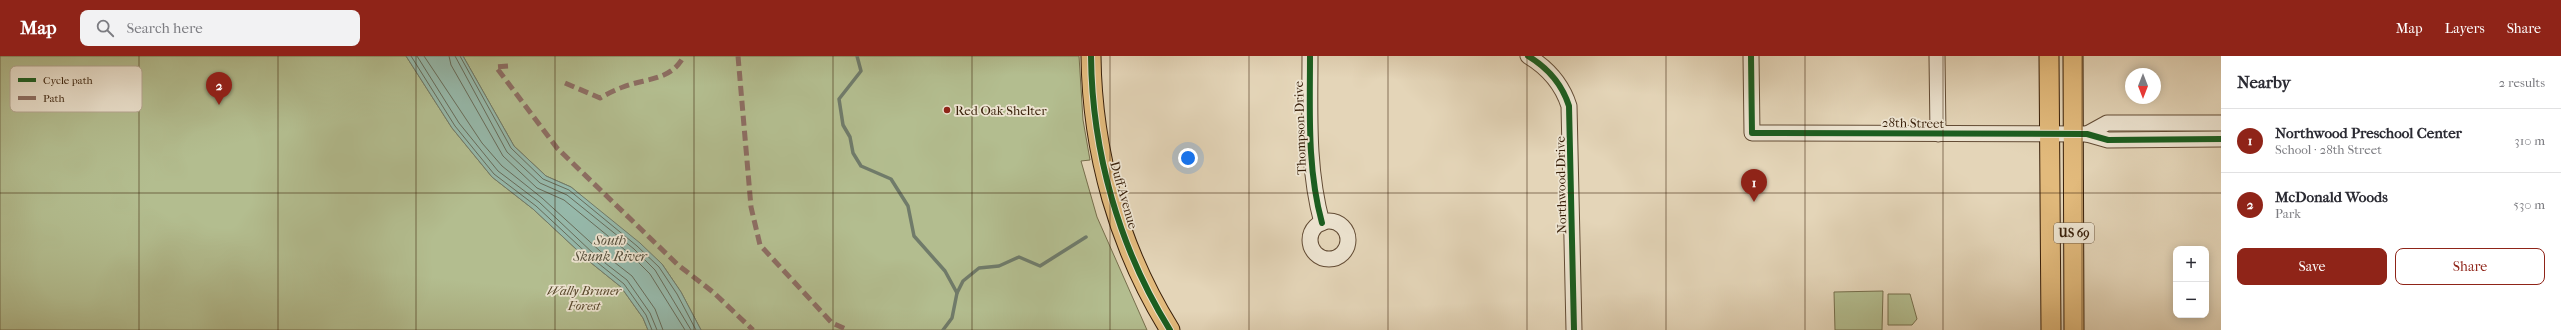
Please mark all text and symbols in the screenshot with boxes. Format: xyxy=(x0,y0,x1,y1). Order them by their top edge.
search box xyxy=(80,10,360,46)
text: Map xyxy=(20,17,56,39)
icon: search xyxy=(94,17,116,39)
text: Search here xyxy=(126,19,203,37)
text: Map xyxy=(2396,20,2423,37)
text: Layers xyxy=(2445,20,2485,37)
text: Share xyxy=(2507,20,2541,37)
legend xyxy=(10,66,142,112)
north arrow xyxy=(2125,68,2161,104)
pin: 2 xyxy=(206,72,232,105)
text: Nearby xyxy=(2237,72,2291,92)
text: Cycle path xyxy=(43,74,94,87)
text: 2 results xyxy=(2499,75,2545,90)
street label: Thompson Drive xyxy=(1291,80,1309,175)
text: Path xyxy=(43,92,66,105)
place label: Red Oak Shelter xyxy=(955,103,1047,118)
marker: Red Oak Shelter xyxy=(942,105,952,115)
street label: 28th Street xyxy=(1882,115,1945,131)
text: Northwood Preschool Center xyxy=(2275,124,2462,142)
text: 1 xyxy=(2248,133,2252,148)
text: 310 m xyxy=(2514,133,2545,148)
street label: Northwood Drive xyxy=(1553,135,1569,234)
text: School · 28th Street xyxy=(2275,142,2382,157)
your location xyxy=(1178,148,1198,168)
street label: Duff Avenue xyxy=(1107,159,1141,231)
pin: 1 xyxy=(1741,169,1767,202)
text: McDonald Woods xyxy=(2275,188,2388,206)
text: 2 xyxy=(2247,197,2253,212)
text: 530 m xyxy=(2513,197,2545,212)
text: Park xyxy=(2275,206,2301,221)
road number: US 69 xyxy=(2054,223,2094,243)
water label: South Skunk River xyxy=(572,232,649,265)
map controls xyxy=(2173,246,2209,318)
button: + xyxy=(2173,246,2209,282)
button: Save xyxy=(2237,248,2387,285)
button: Share xyxy=(2395,248,2545,285)
button: − xyxy=(2173,282,2209,318)
park label: Wally Bruner Forest xyxy=(547,283,622,313)

